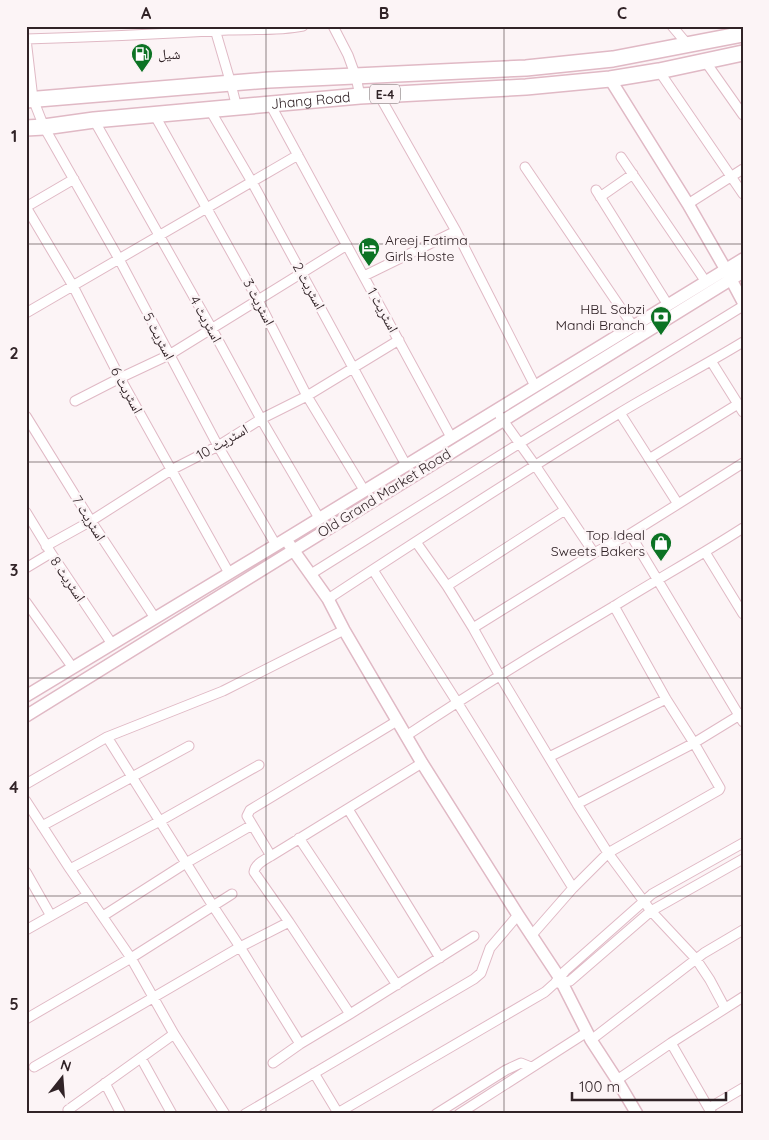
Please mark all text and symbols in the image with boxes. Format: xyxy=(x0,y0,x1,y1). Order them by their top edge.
text: A xyxy=(141,3,152,23)
text: B xyxy=(379,3,389,23)
text: C xyxy=(617,3,627,23)
fuel station icon: شیل xyxy=(130,42,154,73)
place label: شیل xyxy=(158,45,181,63)
road number: E-4 xyxy=(370,85,400,104)
street label: Jhang Road xyxy=(270,88,351,113)
text: 1 xyxy=(11,126,17,146)
place label: Areej Fatima Girls Hoste xyxy=(385,231,468,265)
hotel icon: Areej Fatima Girls Hoste xyxy=(357,236,381,267)
street label: اسٹریٹ 2 xyxy=(289,259,329,313)
street label: اسٹریٹ 3 xyxy=(239,275,279,329)
street label: اسٹریٹ 1 xyxy=(363,284,403,336)
street label: اسٹریٹ 4 xyxy=(186,292,226,346)
place label: HBL Sabzi Mandi Branch xyxy=(555,300,645,334)
bank icon: HBL Sabzi Mandi Branch xyxy=(649,305,673,336)
street label: اسٹریٹ 5 xyxy=(139,309,179,363)
text: 2 xyxy=(9,343,19,363)
street label: اسٹریٹ 6 xyxy=(107,363,147,417)
street label: اسٹریٹ 10 xyxy=(193,420,251,464)
street label: Old Grand Market Road xyxy=(314,445,454,541)
street label: اسٹریٹ 7 xyxy=(68,492,110,544)
place label: Top Ideal Sweets Bakers xyxy=(551,526,645,560)
shop icon: Top Ideal Sweets Bakers xyxy=(649,531,673,562)
street label: اسٹریٹ 8 xyxy=(46,553,90,605)
text: 3 xyxy=(10,560,18,580)
text: 4 xyxy=(9,777,19,797)
text: 5 xyxy=(9,994,19,1014)
north arrow xyxy=(38,1052,88,1102)
text: N xyxy=(58,1055,73,1076)
scale bar xyxy=(572,1070,725,1102)
text: 100 m xyxy=(579,1077,620,1096)

